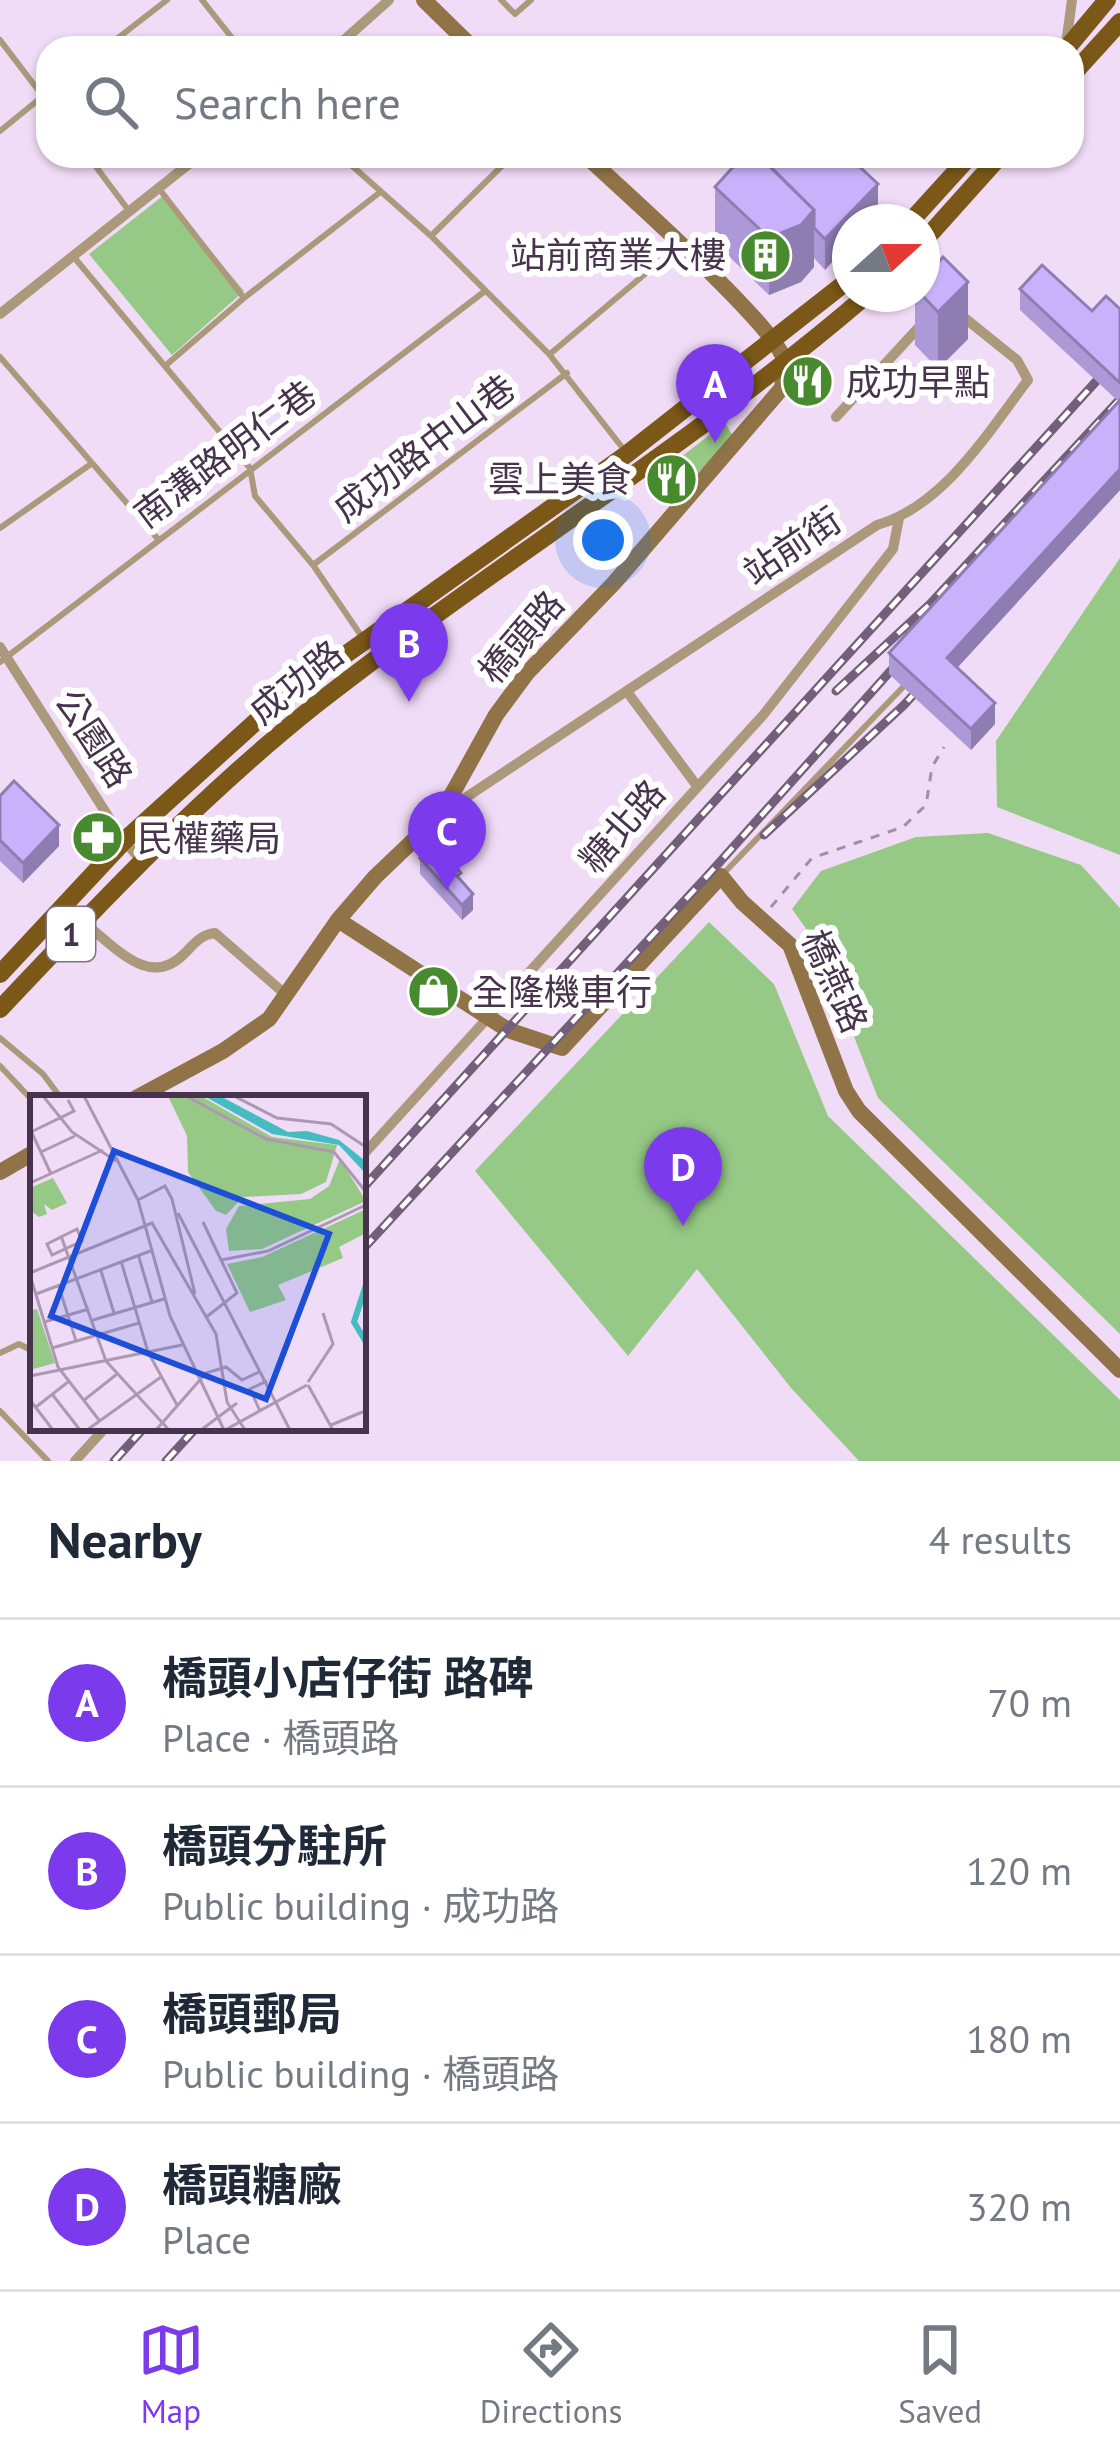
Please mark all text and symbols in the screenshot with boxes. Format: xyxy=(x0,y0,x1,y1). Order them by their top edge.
search box xyxy=(36,36,1084,168)
icon: search xyxy=(78,69,144,135)
text: Search here xyxy=(174,73,401,131)
north arrow xyxy=(832,204,940,312)
building icon: 站前商業大樓 xyxy=(737,227,793,283)
place label: 站前商業大樓 xyxy=(510,231,726,278)
pin: A xyxy=(676,344,754,443)
restaurant icon: 成功早點 xyxy=(779,354,835,410)
place label: 成功早點 xyxy=(846,358,990,405)
street label: 成功路中山巷 xyxy=(323,364,524,531)
street label: 南溝路明仁巷 xyxy=(124,370,325,537)
restaurant icon: 雲上美食 xyxy=(643,451,699,507)
place label: 雲上美食 xyxy=(488,455,632,502)
street label: 站前街 xyxy=(734,496,850,595)
your location xyxy=(573,510,633,570)
street label: 橋頭路 xyxy=(467,580,574,693)
pin: B xyxy=(370,603,448,702)
street label: 成功路 xyxy=(239,629,352,734)
street label: 公園路 xyxy=(45,680,144,796)
street label: 糖北路 xyxy=(568,769,675,882)
pin: C xyxy=(408,791,486,890)
pharmacy icon: 民權藥局 xyxy=(70,810,126,866)
place label: 民權藥局 xyxy=(137,814,281,861)
road number: 1 xyxy=(47,907,95,961)
street label: 橋燕路 xyxy=(792,922,879,1040)
shop icon: 全隆機車行 xyxy=(405,964,461,1020)
place label: 全隆機車行 xyxy=(472,968,652,1015)
inset map xyxy=(30,1095,366,1431)
pin: D xyxy=(644,1127,722,1226)
text: Nearby xyxy=(48,1506,202,1572)
text: 4 results xyxy=(929,1514,1072,1565)
text: 橋頭小店仔街 路碑 xyxy=(162,1648,533,1706)
text: A xyxy=(75,1677,99,1728)
text: 70 m xyxy=(987,1677,1072,1728)
text: Place · 橋頭路 xyxy=(162,1712,399,1763)
text: 橋頭分駐所 xyxy=(162,1816,387,1874)
text: B xyxy=(75,1845,99,1896)
text: 120 m xyxy=(966,1845,1072,1896)
text: Public building · 成功路 xyxy=(162,1880,559,1931)
text: 橋頭郵局 xyxy=(162,1984,342,2042)
text: C xyxy=(76,2013,98,2064)
text: 180 m xyxy=(966,2013,1072,2064)
text: Public building · 橋頭路 xyxy=(162,2048,559,2099)
text: 橋頭糖廠 xyxy=(162,2155,342,2213)
text: D xyxy=(74,2181,100,2232)
text: 320 m xyxy=(966,2181,1072,2232)
text: Place xyxy=(162,2214,251,2265)
tab: Map xyxy=(138,2317,204,2432)
tab: Directions xyxy=(480,2317,622,2432)
tab: Saved xyxy=(898,2317,982,2432)

